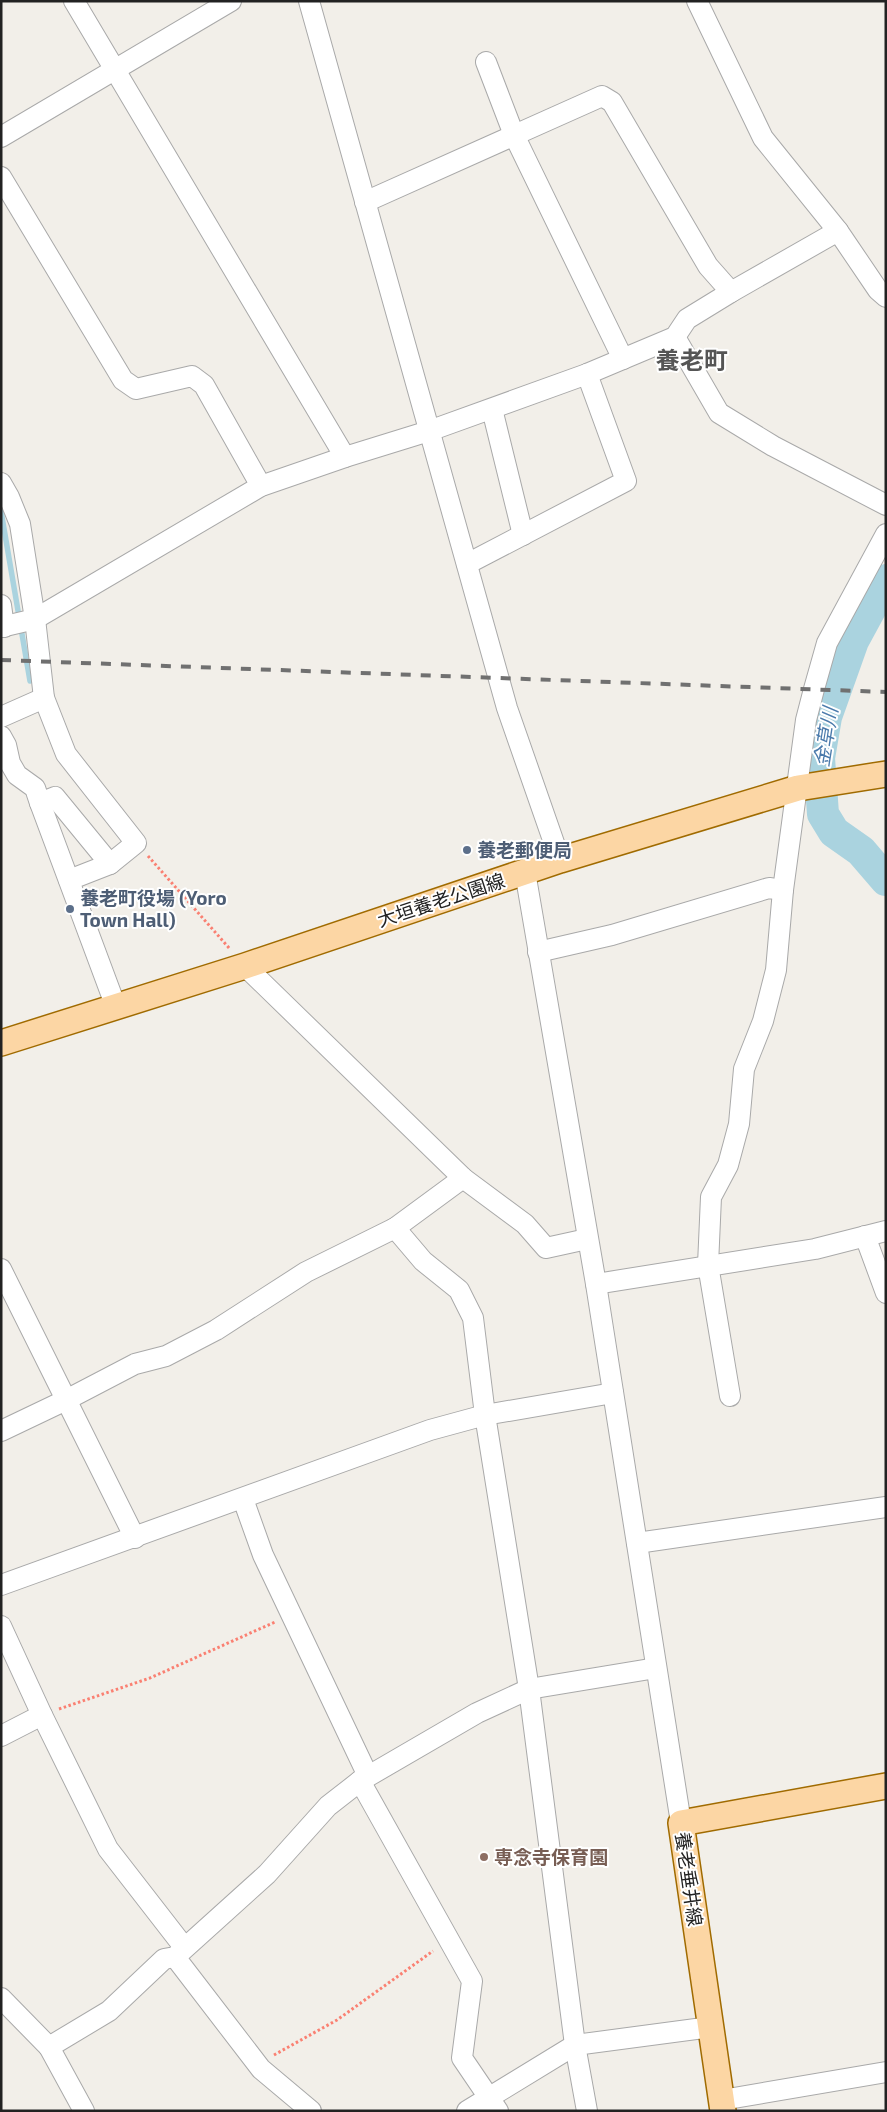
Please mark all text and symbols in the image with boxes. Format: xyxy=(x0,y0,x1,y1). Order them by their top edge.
district label: 養老町 xyxy=(656,345,728,374)
water label: 金草川 xyxy=(808,703,842,768)
place label: 養老郵便局 xyxy=(477,838,572,861)
marker: 養老郵便局 xyxy=(461,844,473,856)
street label: 大垣養老公園線 xyxy=(374,868,508,931)
place label: 養老町役場 (Yoro Town Hall) xyxy=(80,886,227,931)
marker: 養老町役場 (Yoro Town Hall) xyxy=(64,903,76,915)
street label: 養老垂井線 xyxy=(671,1830,707,1928)
place label: 専念寺保育園 xyxy=(494,1845,608,1868)
marker: 専念寺保育園 xyxy=(478,1851,490,1863)

